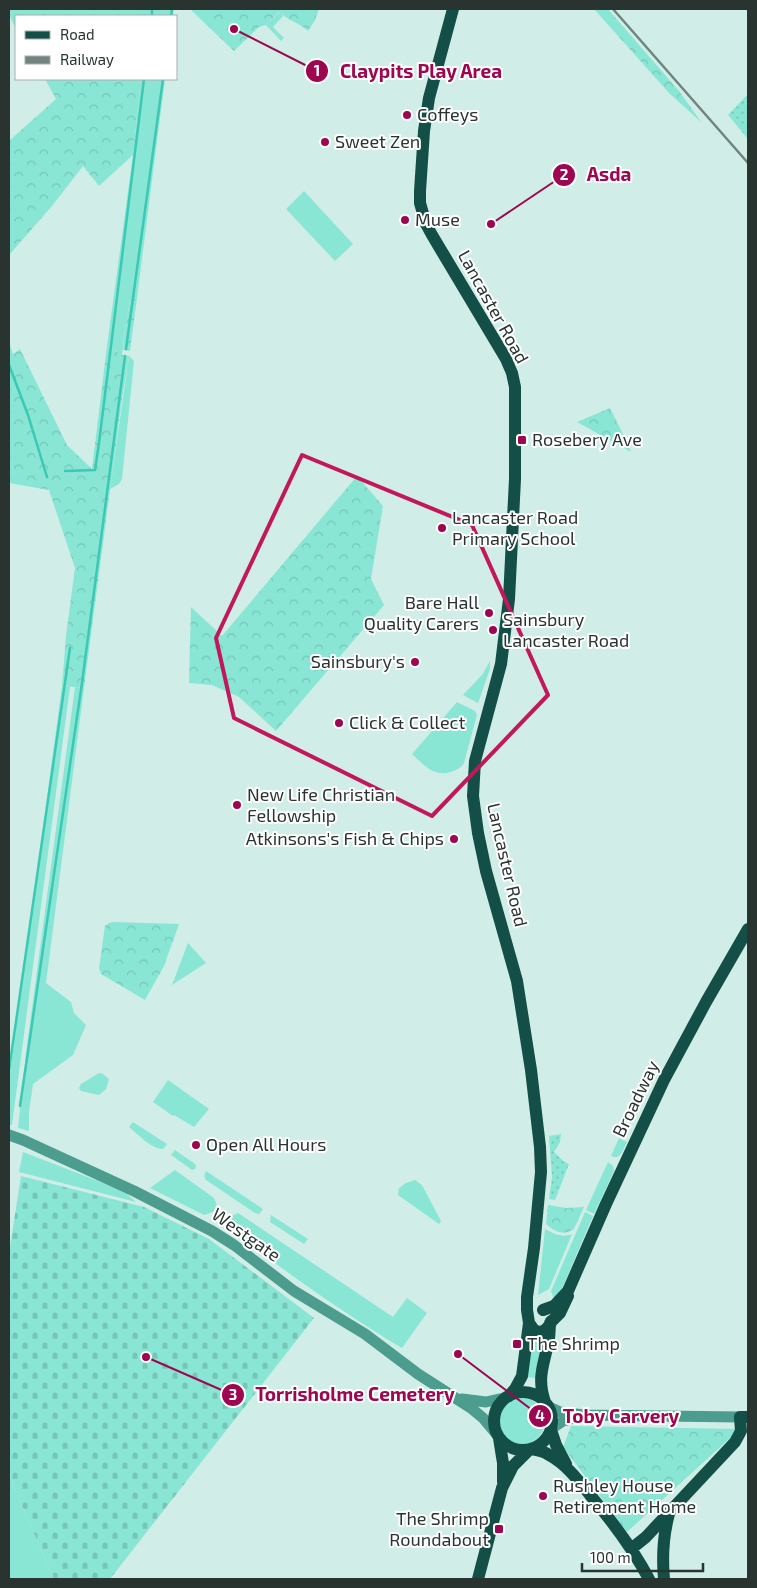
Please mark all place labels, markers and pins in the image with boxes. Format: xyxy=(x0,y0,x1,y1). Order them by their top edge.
callout: Claypits Play Area xyxy=(304,54,512,88)
place label: Coffeys xyxy=(417,103,478,125)
marker: Coffeys xyxy=(401,109,413,121)
place label: Sweet Zen xyxy=(335,130,420,152)
marker: Sweet Zen xyxy=(319,136,331,148)
callout: Asda xyxy=(552,158,642,192)
place label: Muse xyxy=(415,208,460,230)
marker: Muse xyxy=(399,214,411,226)
place label: Rosebery Ave xyxy=(532,428,642,450)
marker: Rosebery Ave xyxy=(516,434,528,446)
place label: Lancaster Road Primary School xyxy=(452,506,578,549)
marker: Lancaster Road Primary School xyxy=(436,522,448,534)
place label: Bare Hall Quality Carers xyxy=(364,591,480,634)
marker: Bare Hall Quality Carers xyxy=(483,607,495,619)
place label: Sainsbury Lancaster Road xyxy=(503,608,629,651)
marker: Sainsbury Lancaster Road xyxy=(487,624,499,636)
place label: Sainsbury's xyxy=(311,650,405,672)
marker: Sainsbury's xyxy=(409,656,421,668)
place label: Click & Collect xyxy=(349,711,465,733)
marker: Click & Collect xyxy=(333,717,345,729)
place label: New Life Christian Fellowship xyxy=(247,783,395,826)
marker: New Life Christian Fellowship xyxy=(231,799,243,811)
place label: Atkinsons's Fish & Chips xyxy=(246,827,444,849)
marker: Atkinsons's Fish & Chips xyxy=(448,833,460,845)
place label: Open All Hours xyxy=(206,1133,327,1155)
marker: Open All Hours xyxy=(190,1139,202,1151)
place label: The Shrimp xyxy=(527,1332,620,1354)
marker: The Shrimp xyxy=(511,1338,523,1350)
callout: Torrisholme Cemetery xyxy=(220,1378,465,1412)
callout: Toby Carvery xyxy=(527,1399,689,1433)
place label: Rushley House Retirement Home xyxy=(553,1474,696,1517)
marker: Rushley House Retirement Home xyxy=(537,1490,549,1502)
place label: The Shrimp Roundabout xyxy=(389,1507,489,1550)
marker: The Shrimp Roundabout xyxy=(493,1523,505,1535)

